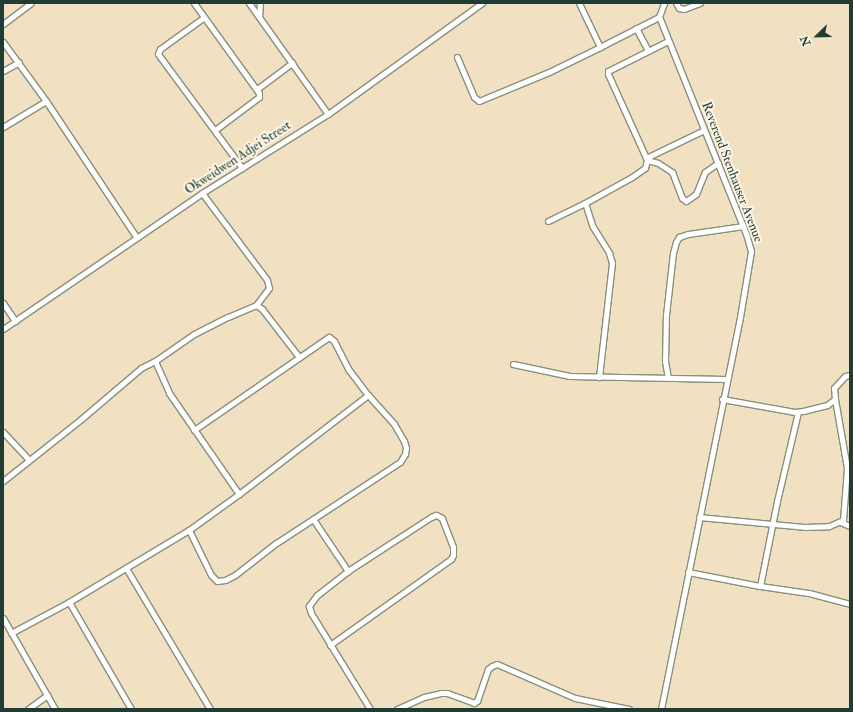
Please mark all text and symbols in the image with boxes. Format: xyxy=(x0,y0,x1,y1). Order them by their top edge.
north arrow xyxy=(797,16,837,56)
text: N xyxy=(798,34,813,48)
street label: Reverend Stenhauser Avenue xyxy=(698,100,766,244)
street label: Okweidwen Adjei Street xyxy=(182,118,294,198)

